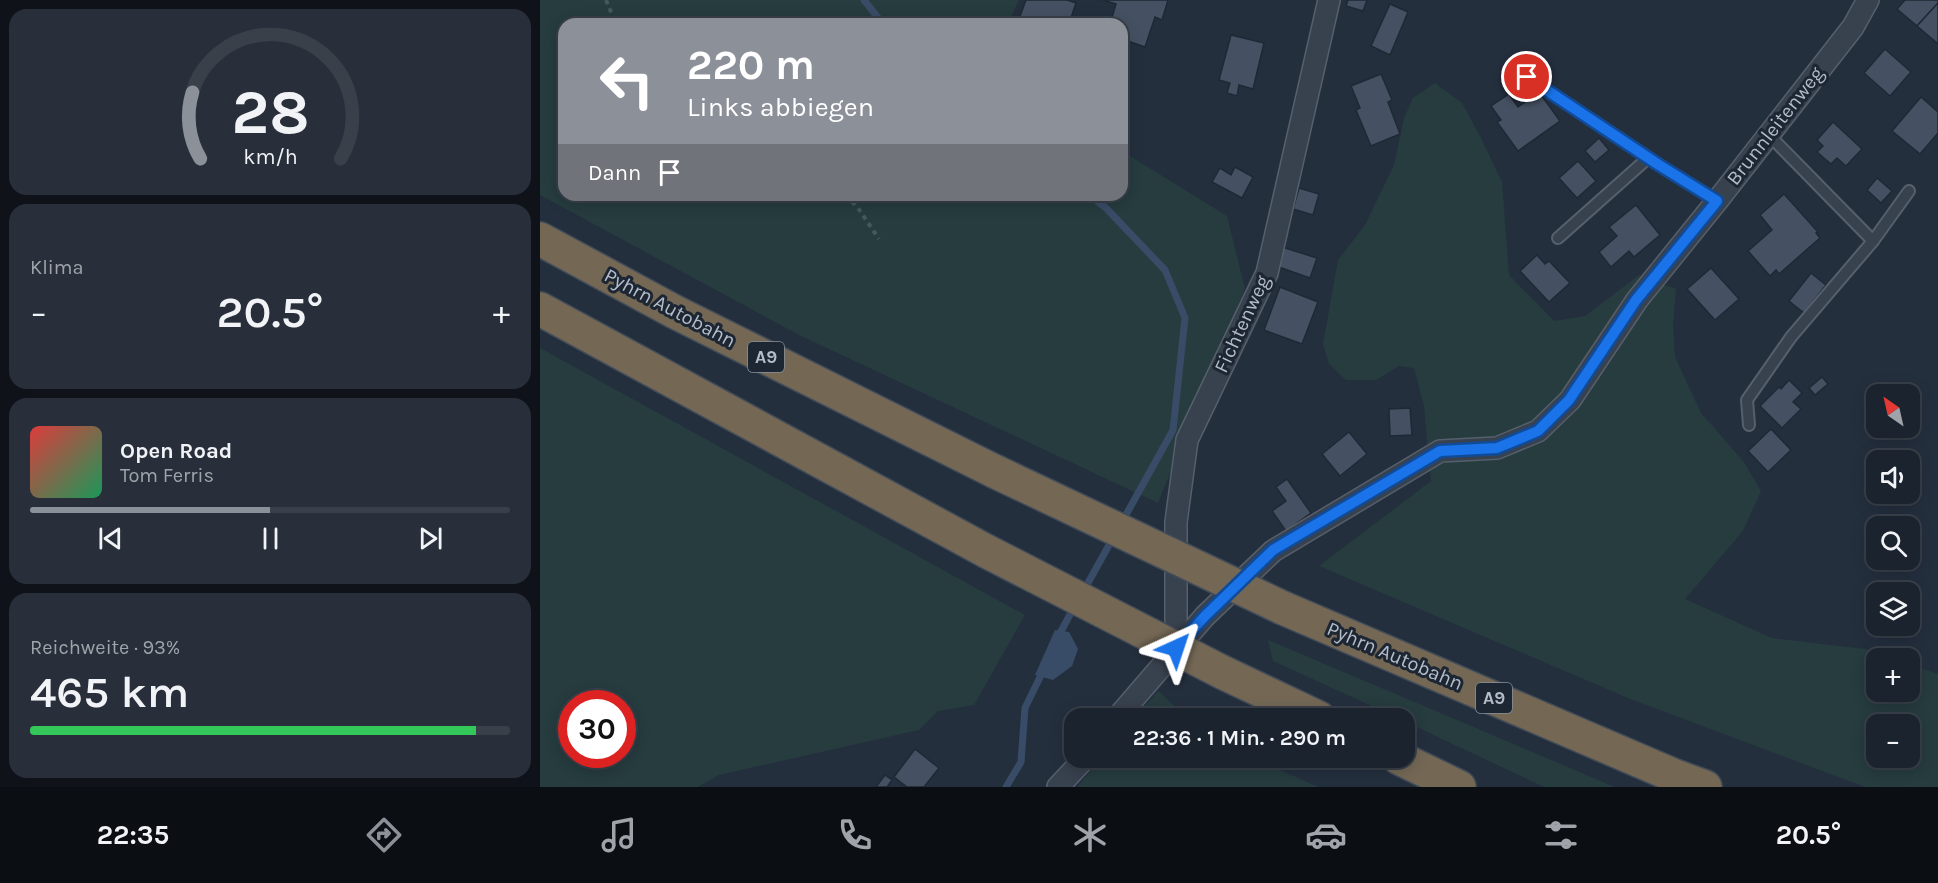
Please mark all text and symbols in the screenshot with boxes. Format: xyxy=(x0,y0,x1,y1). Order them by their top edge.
text: 220 m xyxy=(687,40,815,90)
icon: left xyxy=(588,42,666,120)
pin xyxy=(1501,51,1552,102)
icon: arrive xyxy=(1510,60,1543,93)
street label: Brunnleitenweg xyxy=(1722,62,1828,190)
text: 28 xyxy=(231,76,309,149)
text: Links abbiegen xyxy=(687,91,874,123)
text: km/h xyxy=(243,144,297,169)
icon: arrive xyxy=(653,156,686,189)
text: Dann xyxy=(588,160,641,186)
text: Klima xyxy=(30,256,83,279)
street label: Pyhrn Autobahn xyxy=(600,264,740,352)
street label: Fichtenweg xyxy=(1209,272,1275,376)
text: 20.5° xyxy=(217,286,323,338)
text: − xyxy=(30,293,47,331)
text: + xyxy=(493,293,510,331)
road number: A9 xyxy=(748,342,784,372)
north arrow xyxy=(1866,384,1920,438)
map controls xyxy=(1866,384,1920,768)
text: Open Road xyxy=(120,438,232,464)
button: sound xyxy=(1866,450,1920,504)
text: Tom Ferris xyxy=(120,464,214,487)
button: search xyxy=(1866,516,1920,570)
icon: previous xyxy=(94,522,127,555)
icon: pause xyxy=(254,522,287,555)
icon: next xyxy=(414,522,447,555)
button: layers xyxy=(1866,582,1920,636)
position arrow xyxy=(1144,616,1208,680)
street label: Pyhrn Autobahn xyxy=(1324,617,1466,695)
text: Reichweite · 93% xyxy=(30,636,180,659)
button: + xyxy=(1866,648,1920,702)
text: 465 km xyxy=(30,666,189,718)
road number: A9 xyxy=(1476,683,1512,713)
speed limit sign: 30 xyxy=(558,690,636,768)
button: − xyxy=(1866,714,1920,768)
text: 22:36 · 1 Min. · 290 m xyxy=(1133,725,1346,751)
icon: directions xyxy=(363,814,405,856)
icon: music xyxy=(598,814,640,856)
icon: phone xyxy=(834,814,876,856)
icon: climate xyxy=(1069,814,1111,856)
icon: car xyxy=(1305,814,1347,856)
icon: filters xyxy=(1540,814,1582,856)
text: 22:35 xyxy=(97,819,169,851)
text: 20.5° xyxy=(1776,819,1841,851)

